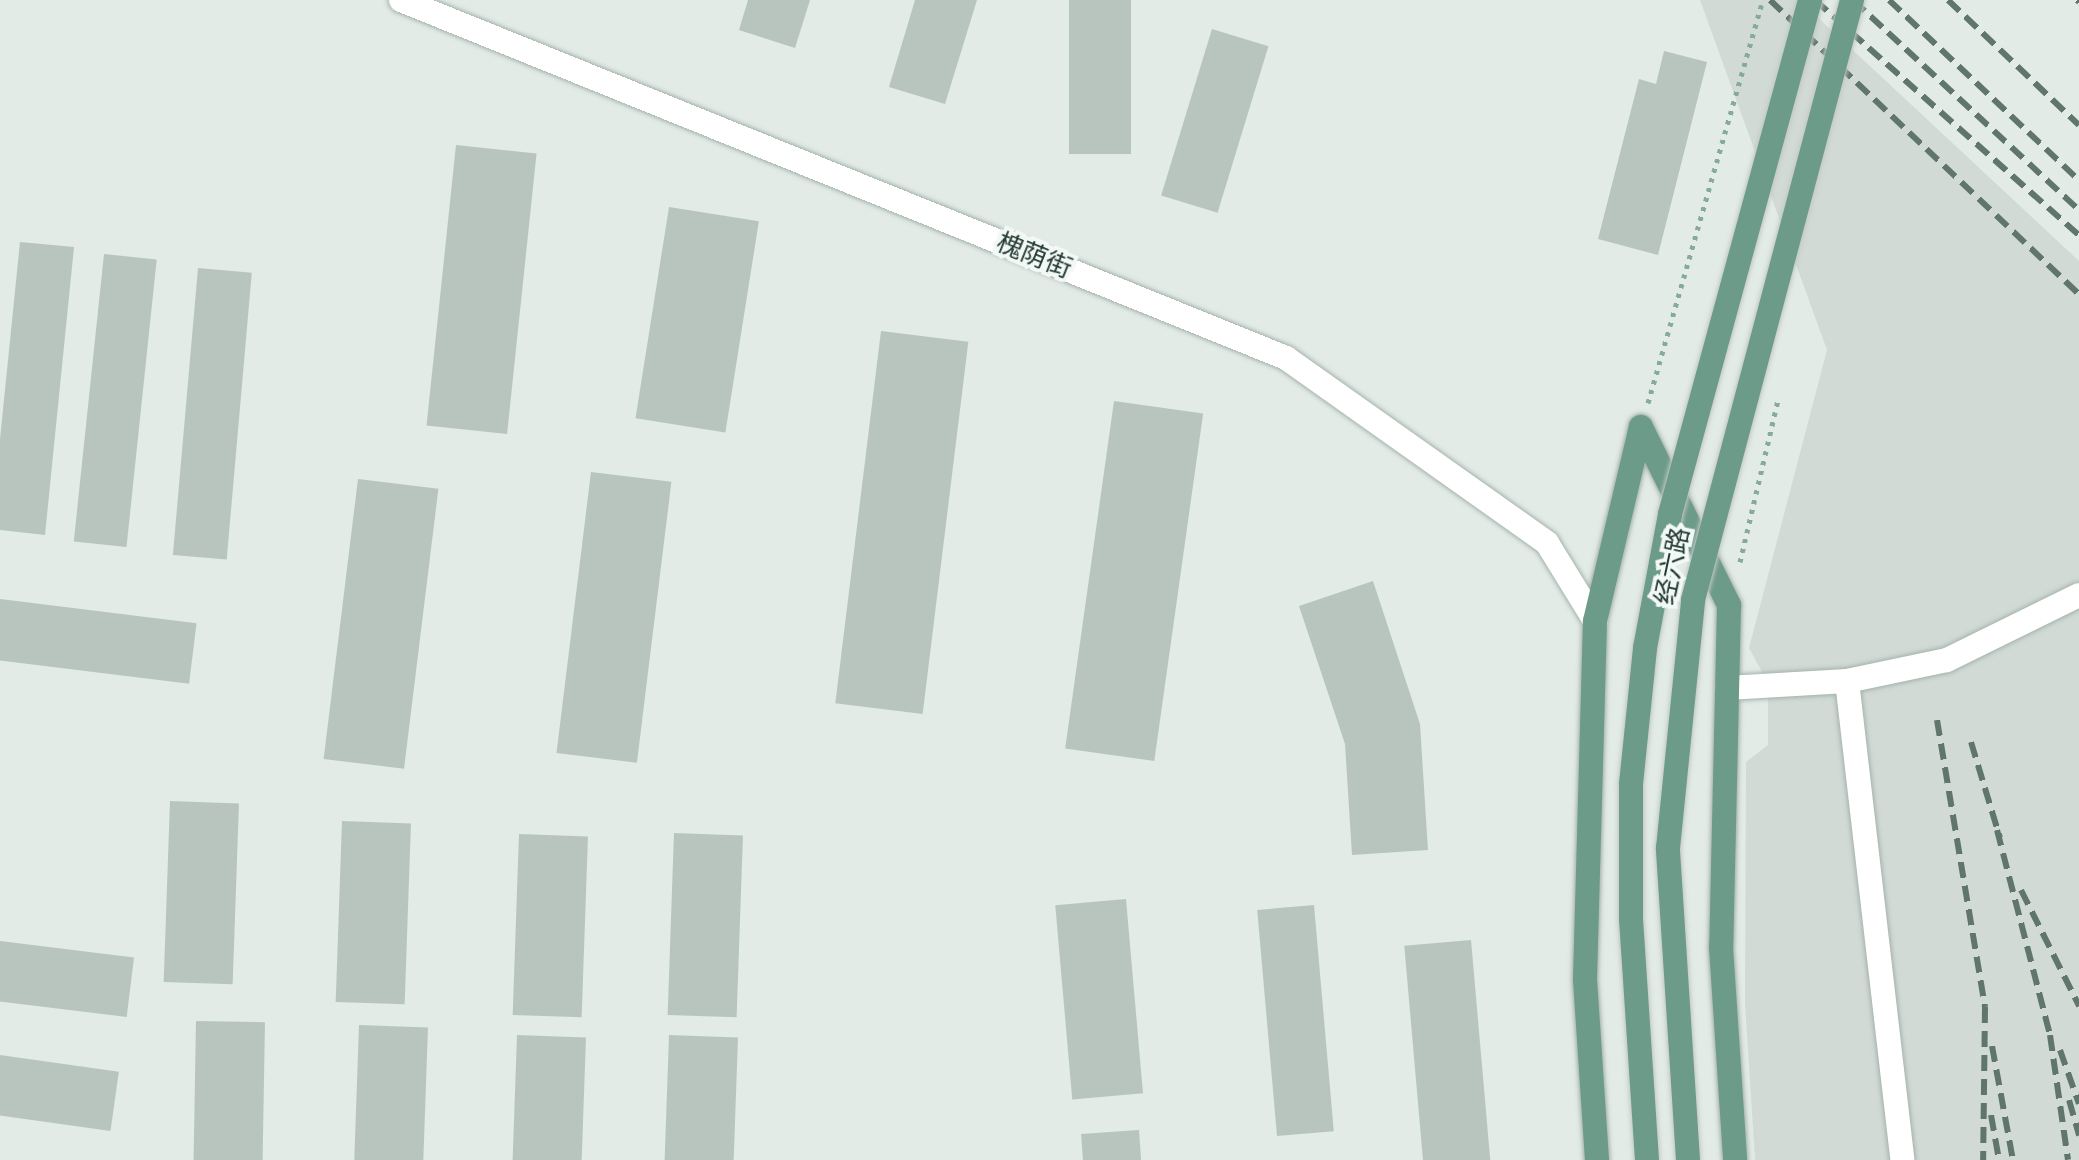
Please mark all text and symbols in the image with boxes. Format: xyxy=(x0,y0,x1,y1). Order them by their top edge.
street label: 槐荫街 xyxy=(992,227,1076,285)
street label: 经六路 xyxy=(1650,525,1696,607)

